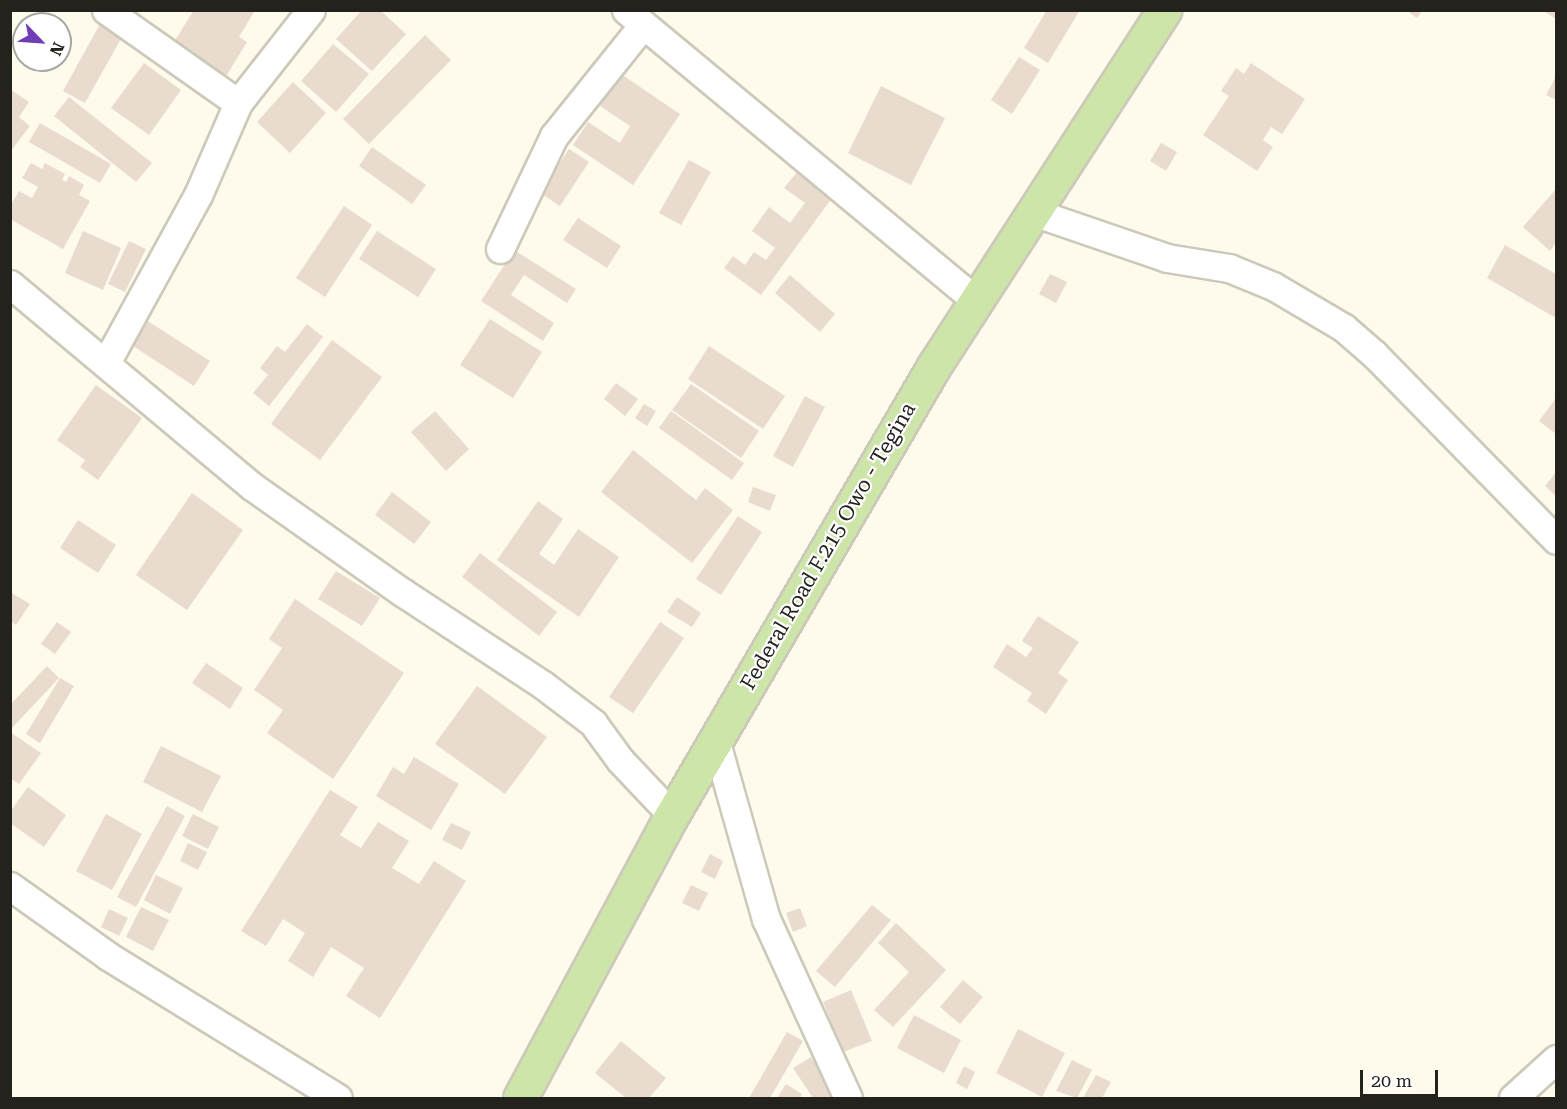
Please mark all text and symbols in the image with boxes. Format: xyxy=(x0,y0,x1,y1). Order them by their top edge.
north arrow xyxy=(12,12,72,72)
text: N xyxy=(46,39,68,59)
street label: Federal Road F.215 Owo - Tegina xyxy=(735,398,921,694)
scale bar xyxy=(1363,1058,1441,1096)
text: 20 m xyxy=(1371,1070,1412,1091)

